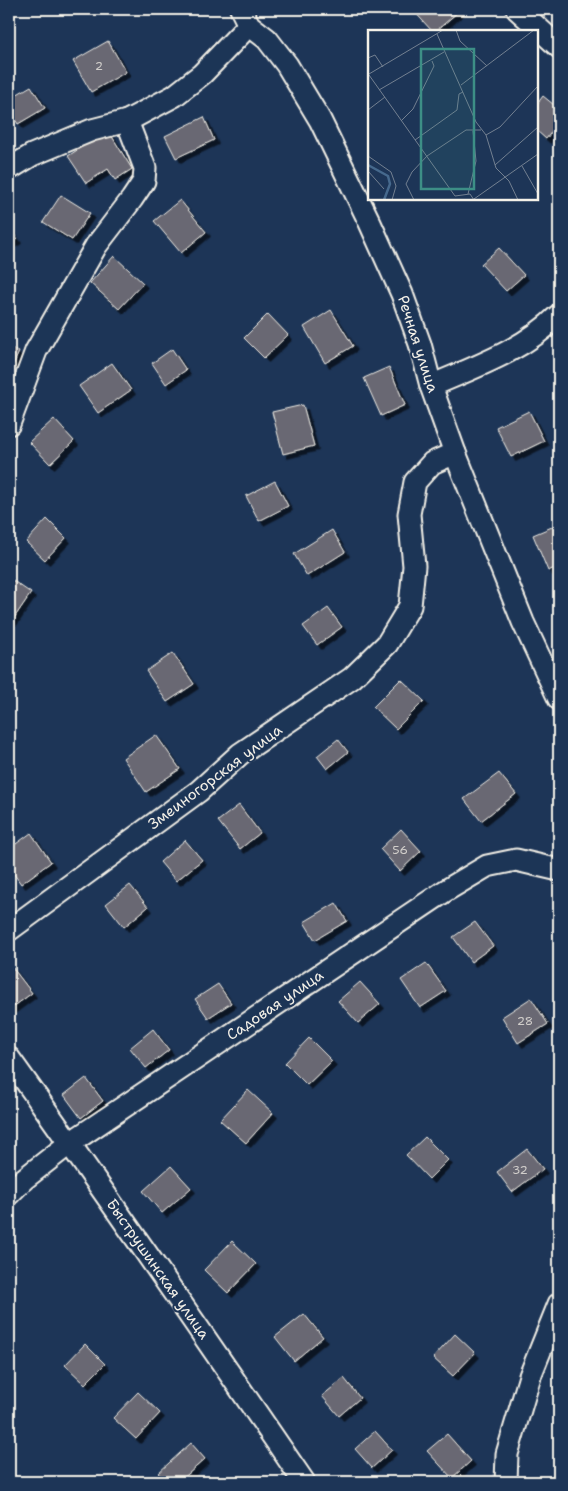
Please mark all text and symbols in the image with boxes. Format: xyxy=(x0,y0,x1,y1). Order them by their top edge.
inset map xyxy=(368,30,538,200)
house number: 2 xyxy=(95,58,103,74)
street label: Речная улица xyxy=(393,293,443,396)
street label: Змеиногорская улица xyxy=(144,720,287,834)
house number: 56 xyxy=(392,842,408,858)
street label: Садовая улица xyxy=(223,965,328,1045)
house number: 28 xyxy=(517,1013,533,1029)
house number: 32 xyxy=(512,1162,528,1178)
street label: Быструшинская улица xyxy=(102,1195,214,1344)

